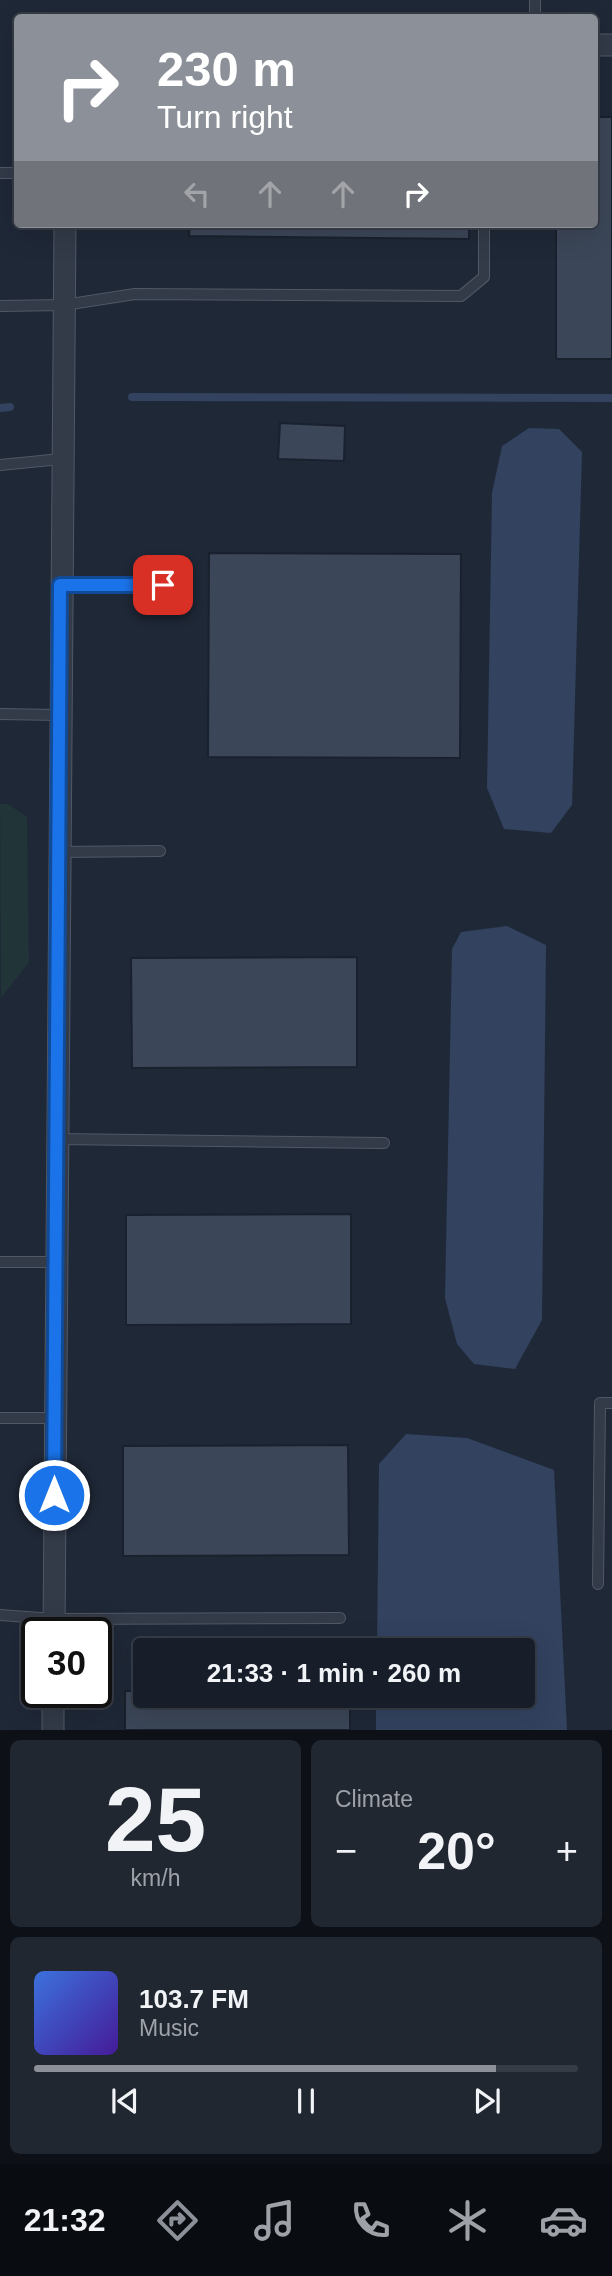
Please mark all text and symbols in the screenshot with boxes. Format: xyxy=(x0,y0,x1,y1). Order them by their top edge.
icon: right xyxy=(42,42,133,133)
text: 230 m xyxy=(157,42,296,96)
text: Turn right xyxy=(157,99,293,135)
icon: left xyxy=(178,175,216,213)
icon: ahead xyxy=(251,175,289,213)
icon: ahead xyxy=(324,175,362,213)
icon: right xyxy=(397,175,435,213)
pin xyxy=(133,555,193,615)
icon: arrive xyxy=(144,566,182,604)
position arrow xyxy=(17,1458,91,1532)
speed limit sign: 30 xyxy=(21,1617,112,1708)
text: 21:33 · 1 min · 260 m xyxy=(207,1658,461,1688)
text: 25 xyxy=(105,1769,206,1870)
text: Climate xyxy=(335,1786,413,1812)
text: 20° xyxy=(417,1822,496,1880)
text: − xyxy=(335,1830,357,1872)
text: + xyxy=(556,1830,578,1872)
text: km/h xyxy=(131,1865,180,1891)
text: 103.7 FM xyxy=(139,1984,249,2014)
text: Music xyxy=(139,2015,199,2041)
icon: previous xyxy=(106,2082,144,2120)
icon: pause xyxy=(287,2082,325,2120)
icon: next xyxy=(468,2082,506,2120)
icon: directions xyxy=(153,2196,202,2245)
icon: music xyxy=(250,2196,299,2245)
icon: phone xyxy=(346,2196,395,2245)
icon: climate xyxy=(443,2196,492,2245)
icon: car xyxy=(539,2196,588,2245)
text: 21:32 xyxy=(24,2202,106,2238)

